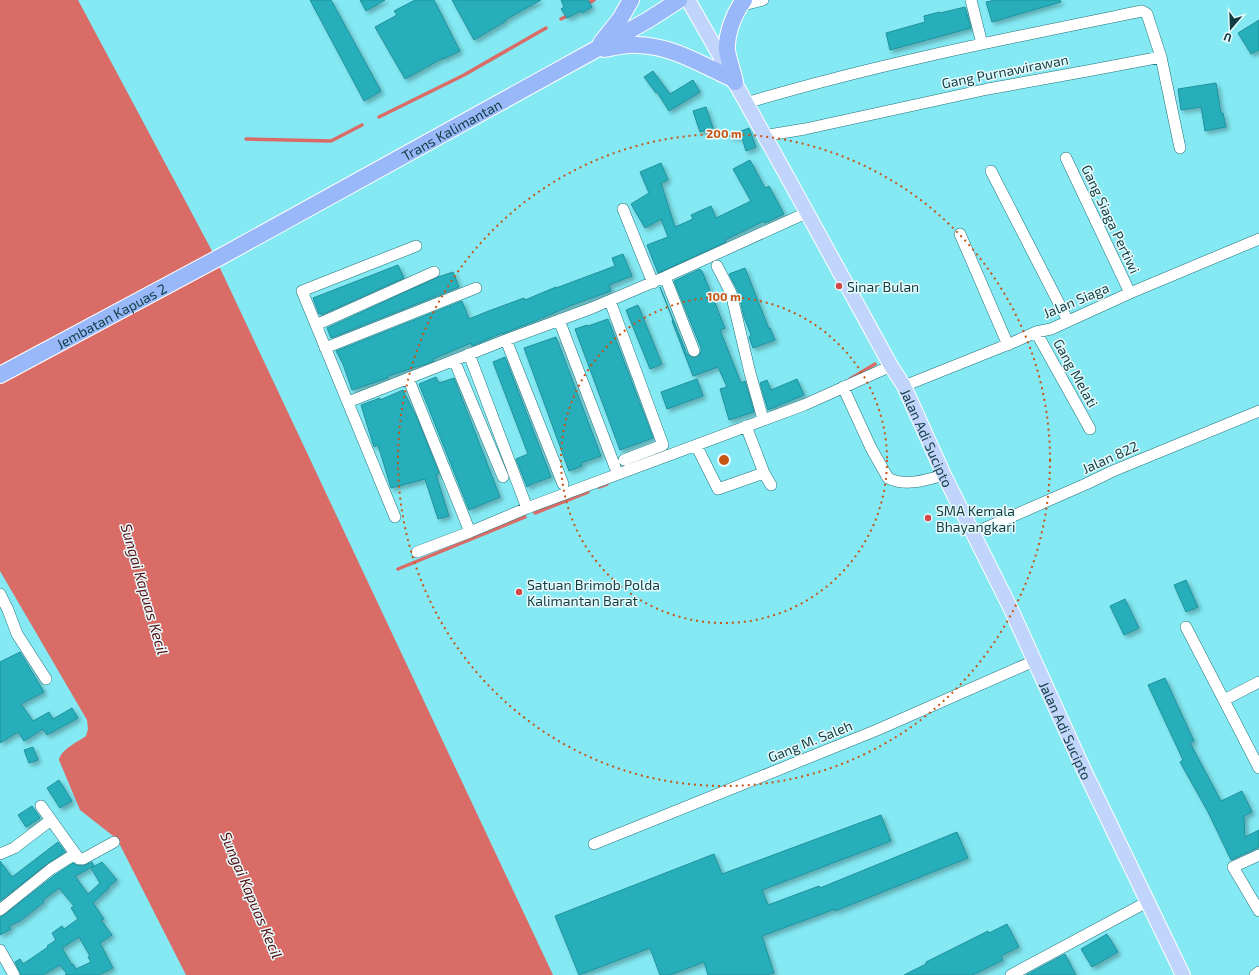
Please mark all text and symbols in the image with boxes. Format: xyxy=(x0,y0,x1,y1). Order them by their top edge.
north arrow xyxy=(1211,8,1251,48)
text: U xyxy=(1222,31,1233,45)
street label: Gang Purnawirawan xyxy=(940,50,1070,92)
street label: Trans Kalimantan xyxy=(399,95,504,164)
text: 200 m xyxy=(706,126,742,140)
street label: Gang Siaga Pertiwi xyxy=(1078,162,1144,276)
place label: Sinar Bulan xyxy=(847,278,919,295)
street label: Jembatan Kapuas 2 xyxy=(53,279,169,352)
street label: Jalan Siaga xyxy=(1040,279,1112,321)
marker: Sinar Bulan xyxy=(834,281,844,291)
text: 100 m xyxy=(707,289,741,303)
street label: Gang Melati xyxy=(1050,336,1102,410)
street label: Jalan Adi Sucipto xyxy=(898,386,957,490)
street label: Jalan 822 xyxy=(1079,437,1141,477)
centre of rings xyxy=(717,453,731,467)
place label: SMA Kemala Bhayangkari xyxy=(936,502,1015,535)
marker: SMA Kemala Bhayangkari xyxy=(923,513,933,523)
water label: Sungai Kapuas Kecil xyxy=(118,521,172,657)
place label: Satuan Brimob Polda Kalimantan Barat xyxy=(527,576,660,609)
marker: Satuan Brimob Polda Kalimantan Barat xyxy=(514,587,524,597)
street label: Jalan Adi Sucipto xyxy=(1036,678,1096,782)
street label: Gang M. Saleh xyxy=(765,716,855,766)
water label: Sungai Kapuas Kecil xyxy=(217,829,287,961)

